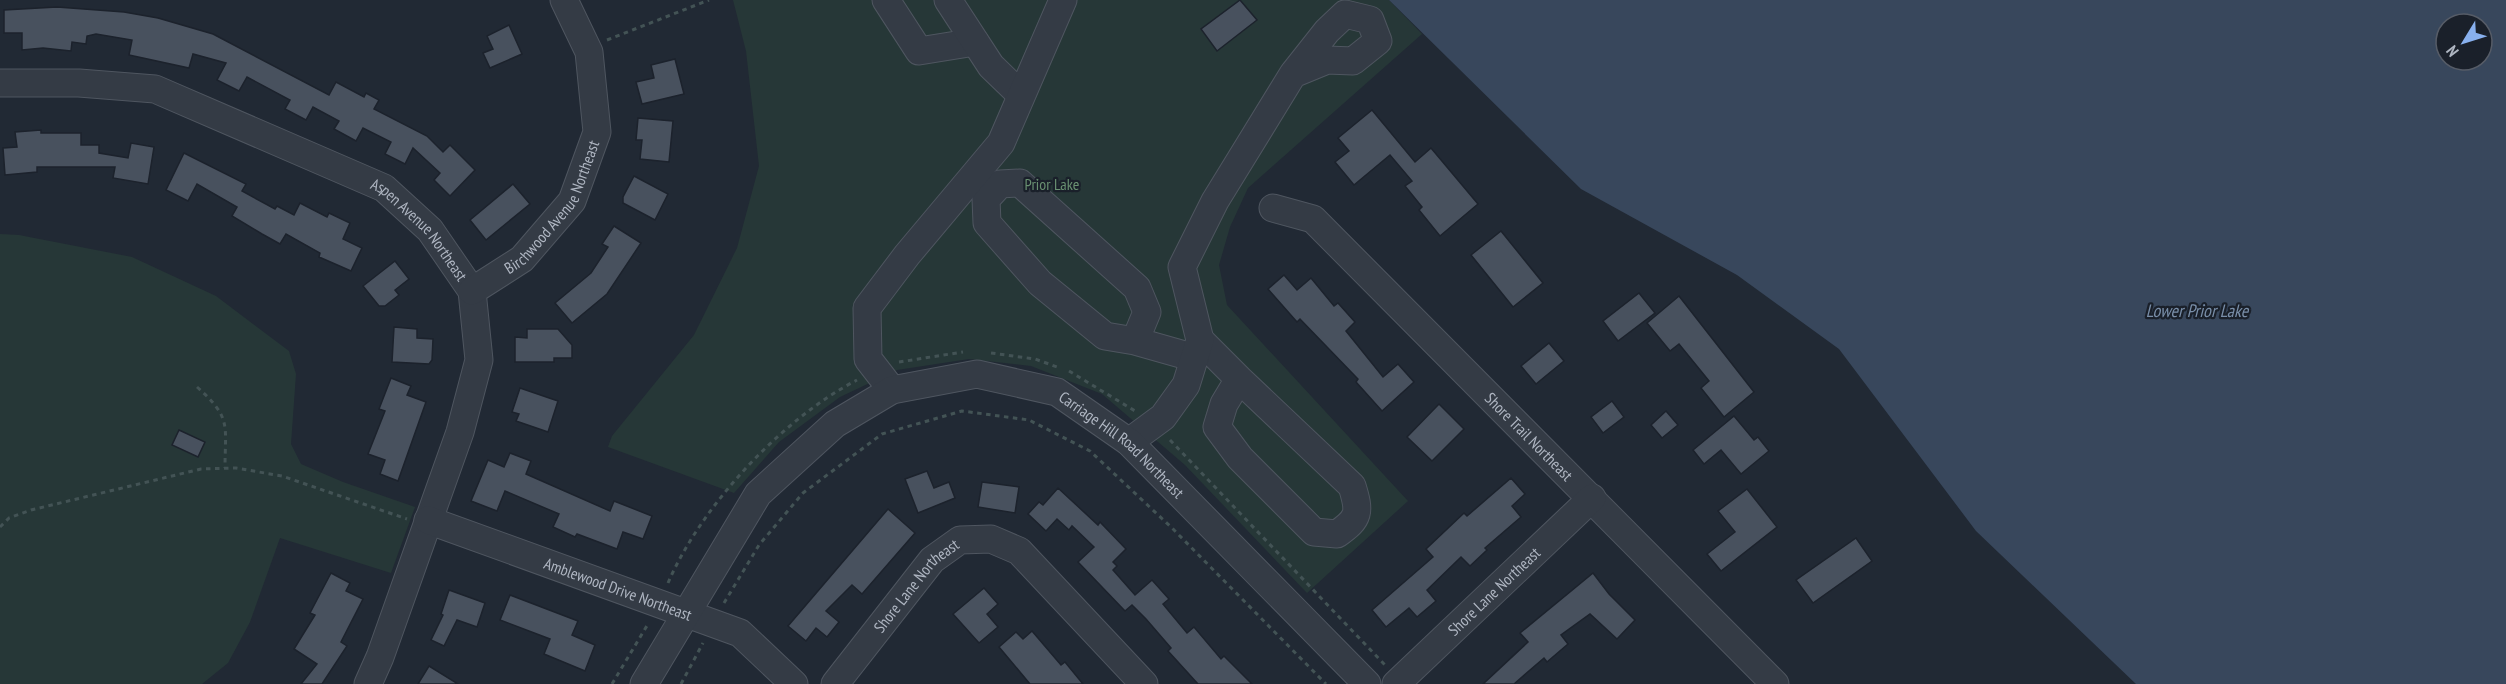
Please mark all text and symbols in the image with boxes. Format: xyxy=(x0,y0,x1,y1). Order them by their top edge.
north arrow xyxy=(2434,12,2494,72)
text: N xyxy=(2442,42,2463,61)
street label: Birchwood Avenue Northeast xyxy=(500,137,603,278)
street label: Aspen Avenue Northeast xyxy=(368,174,472,285)
park label: Prior Lake xyxy=(1025,174,1079,194)
water label: Lower Prior Lake xyxy=(2146,299,2250,322)
street label: Carriage Hill Road Northeast xyxy=(1055,387,1189,503)
street label: Shore Trail Northeast xyxy=(1481,388,1578,485)
street label: Shore Lane Northeast xyxy=(869,534,963,636)
street label: Shore Lane Northeast xyxy=(1444,542,1545,640)
street label: Amblewood Drive Northeast xyxy=(541,553,695,625)

